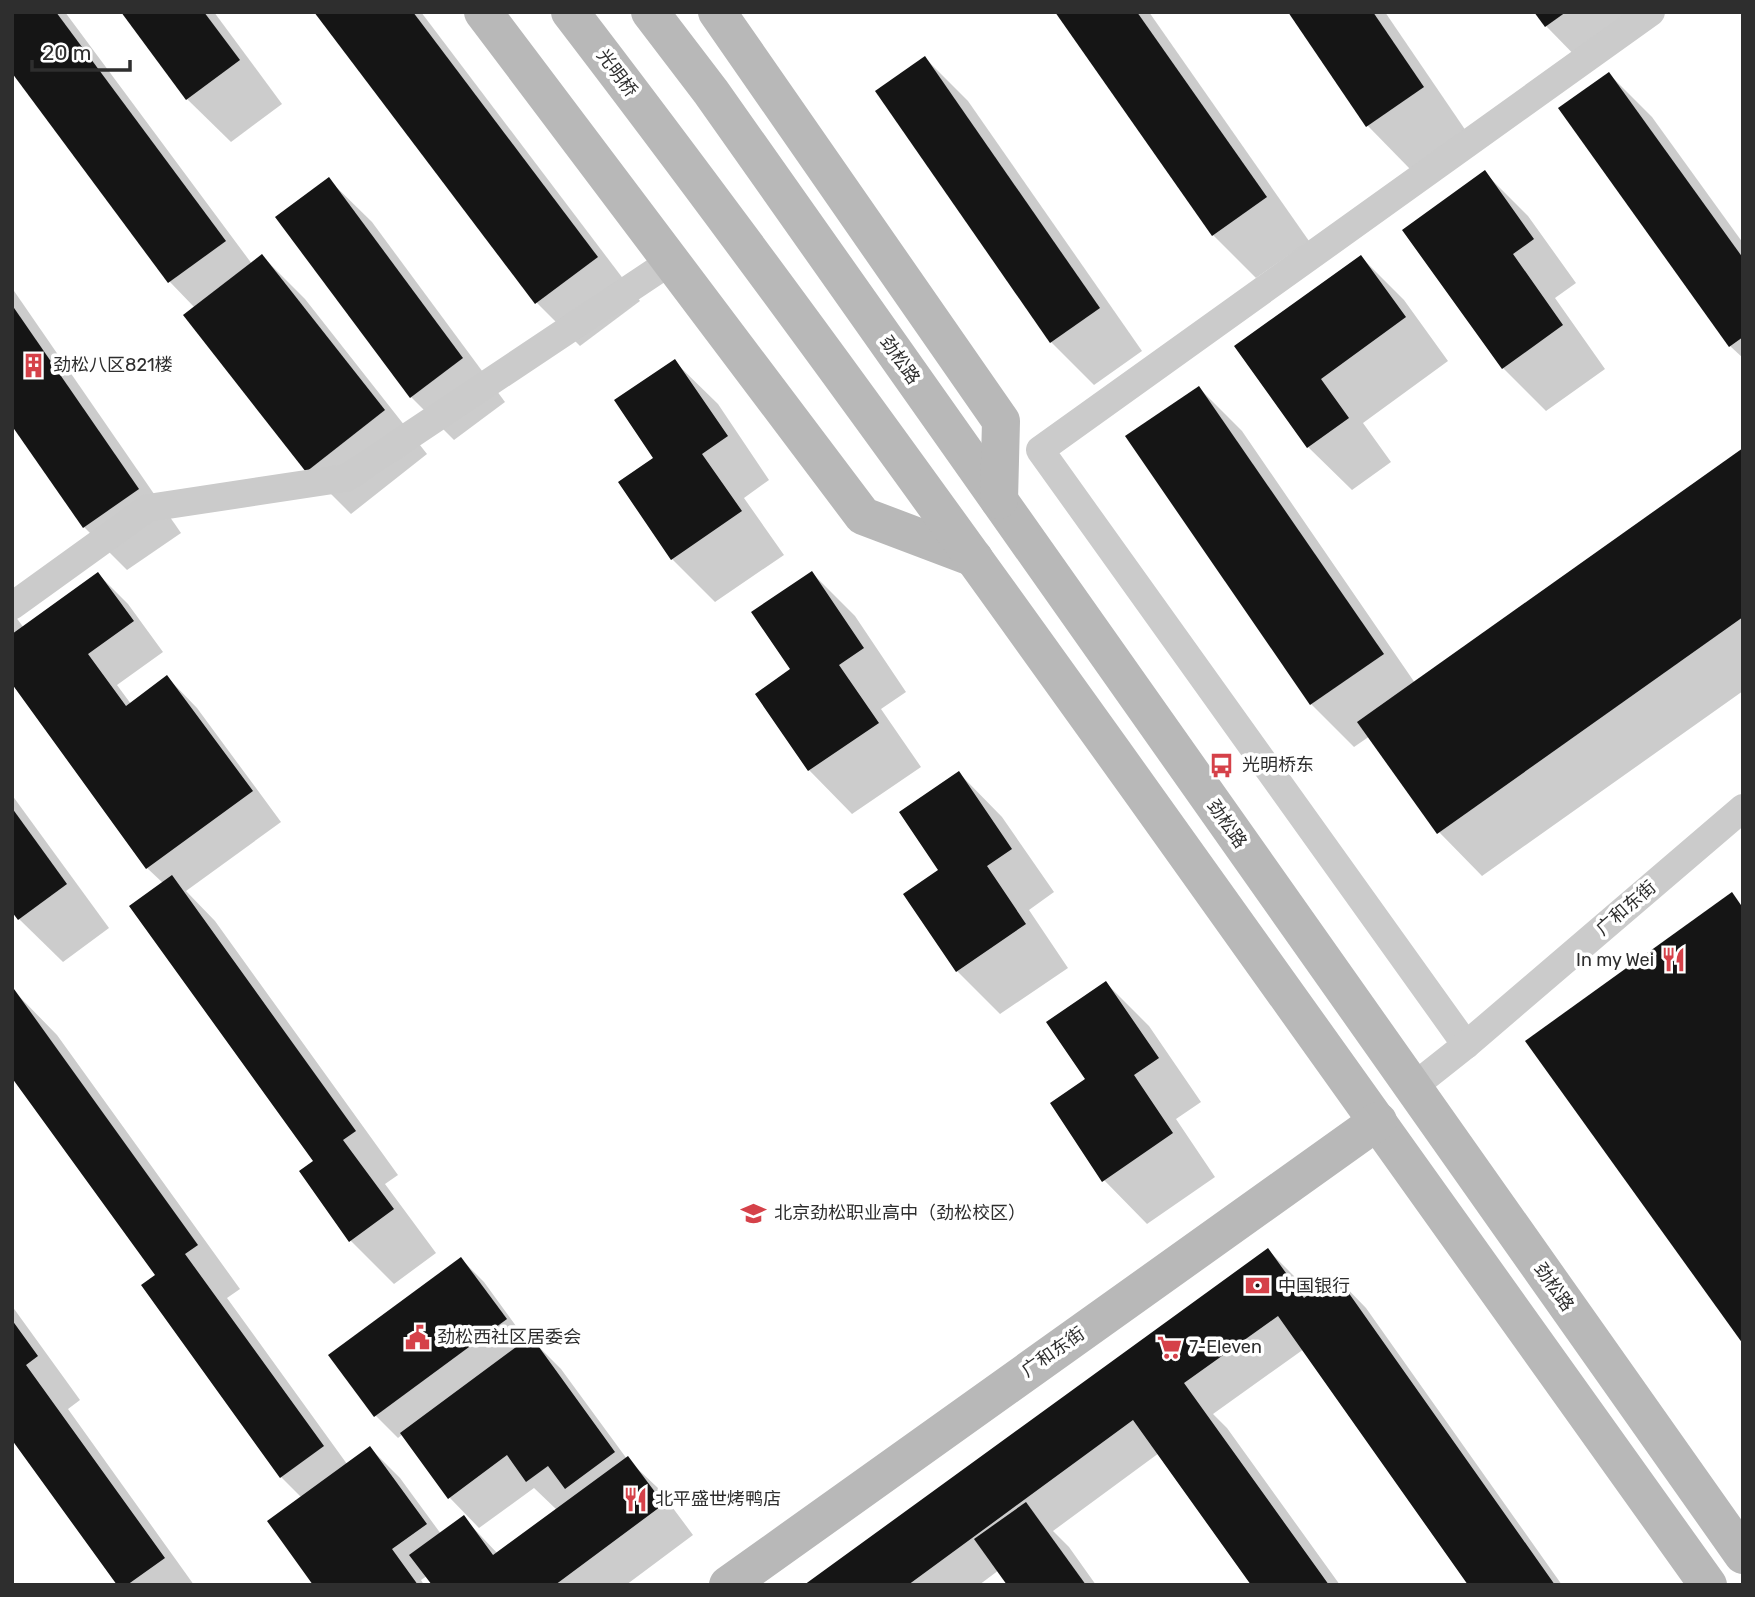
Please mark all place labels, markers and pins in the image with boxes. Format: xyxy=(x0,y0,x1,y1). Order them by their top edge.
building icon: 劲松八区821楼 xyxy=(19,351,47,379)
place label: 劲松八区821楼 xyxy=(53,354,173,376)
bus stop icon: 光明桥东 xyxy=(1208,751,1236,779)
place label: 光明桥东 xyxy=(1242,754,1314,776)
restaurant icon: In my Wei xyxy=(1660,946,1688,974)
place label: In my Wei xyxy=(1576,949,1654,971)
school or university icon: 北京劲松职业高中（劲松校区） xyxy=(740,1199,768,1227)
place label: 北京劲松职业高中（劲松校区） xyxy=(774,1202,1026,1224)
bank icon: 中国银行 xyxy=(1244,1272,1272,1300)
place label: 中国银行 xyxy=(1278,1275,1350,1297)
public building icon: 劲松西社区居委会 xyxy=(403,1323,431,1351)
place label: 劲松西社区居委会 xyxy=(437,1326,581,1348)
supermarket icon: 7-Eleven xyxy=(1155,1333,1183,1361)
place label: 7-Eleven xyxy=(1189,1336,1262,1358)
restaurant icon: 北平盛世烤鸭店 xyxy=(621,1485,649,1513)
place label: 北平盛世烤鸭店 xyxy=(655,1488,781,1510)

